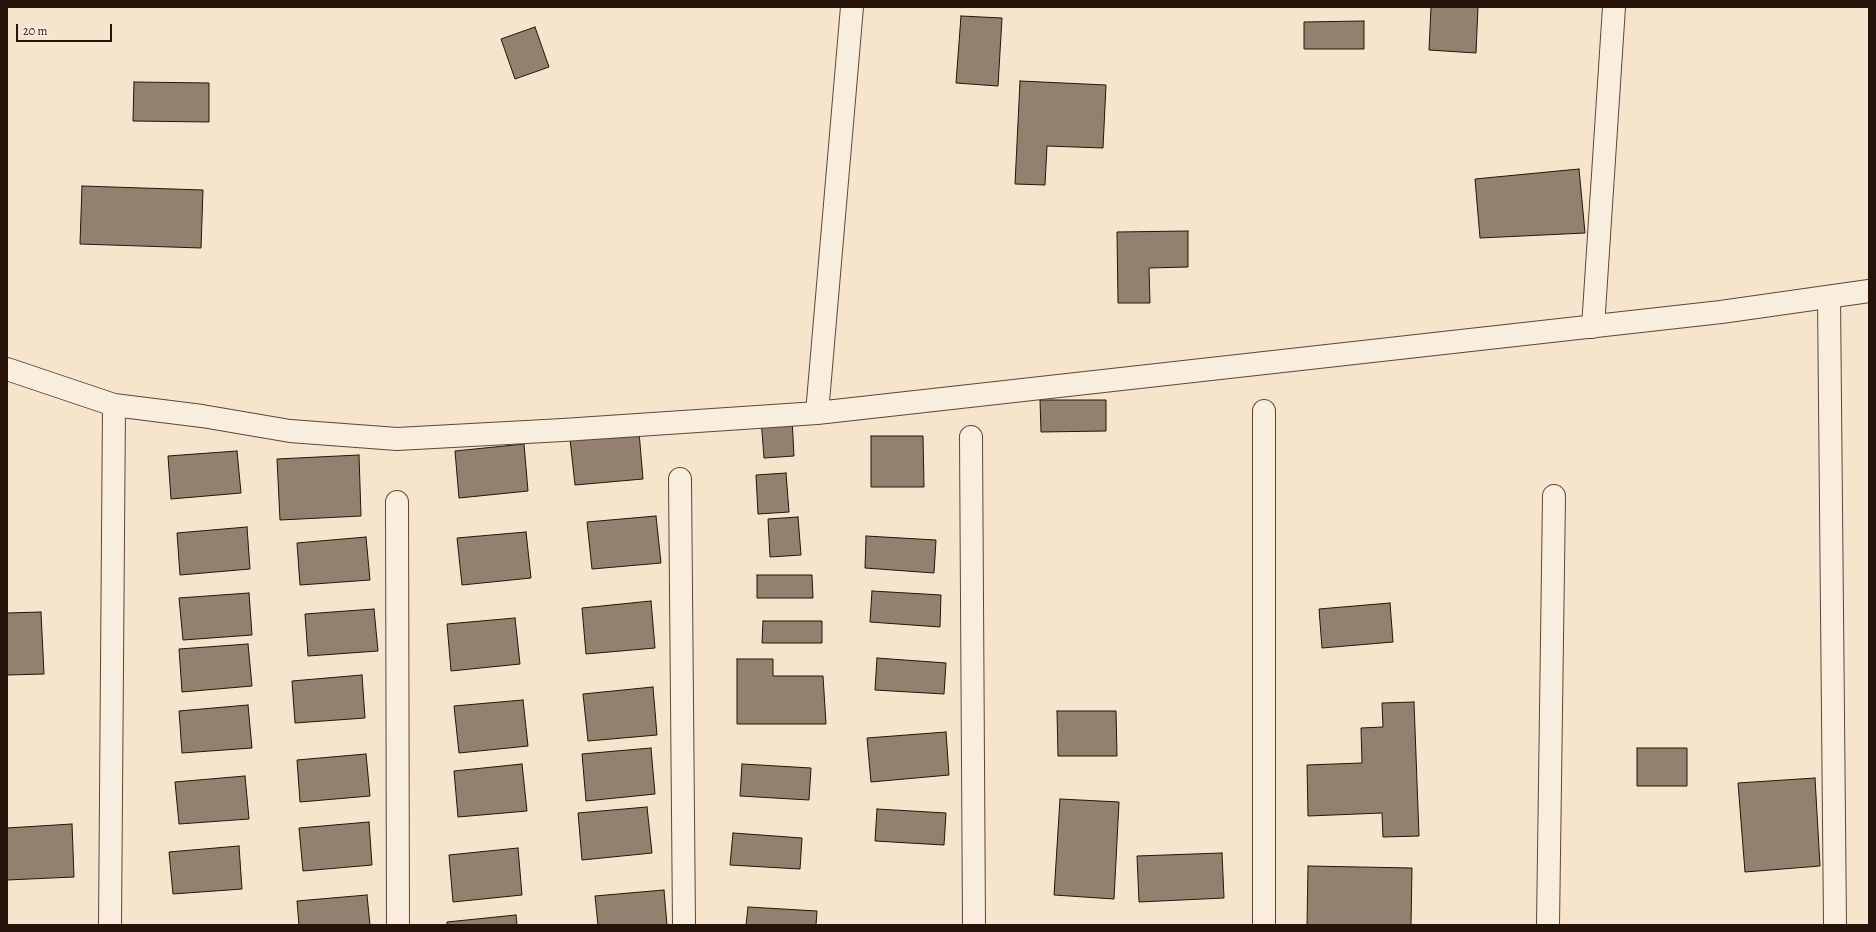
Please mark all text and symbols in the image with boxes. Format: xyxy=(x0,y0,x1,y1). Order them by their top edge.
scale bar xyxy=(18,16,114,42)
text: 20 m xyxy=(23,23,47,39)

